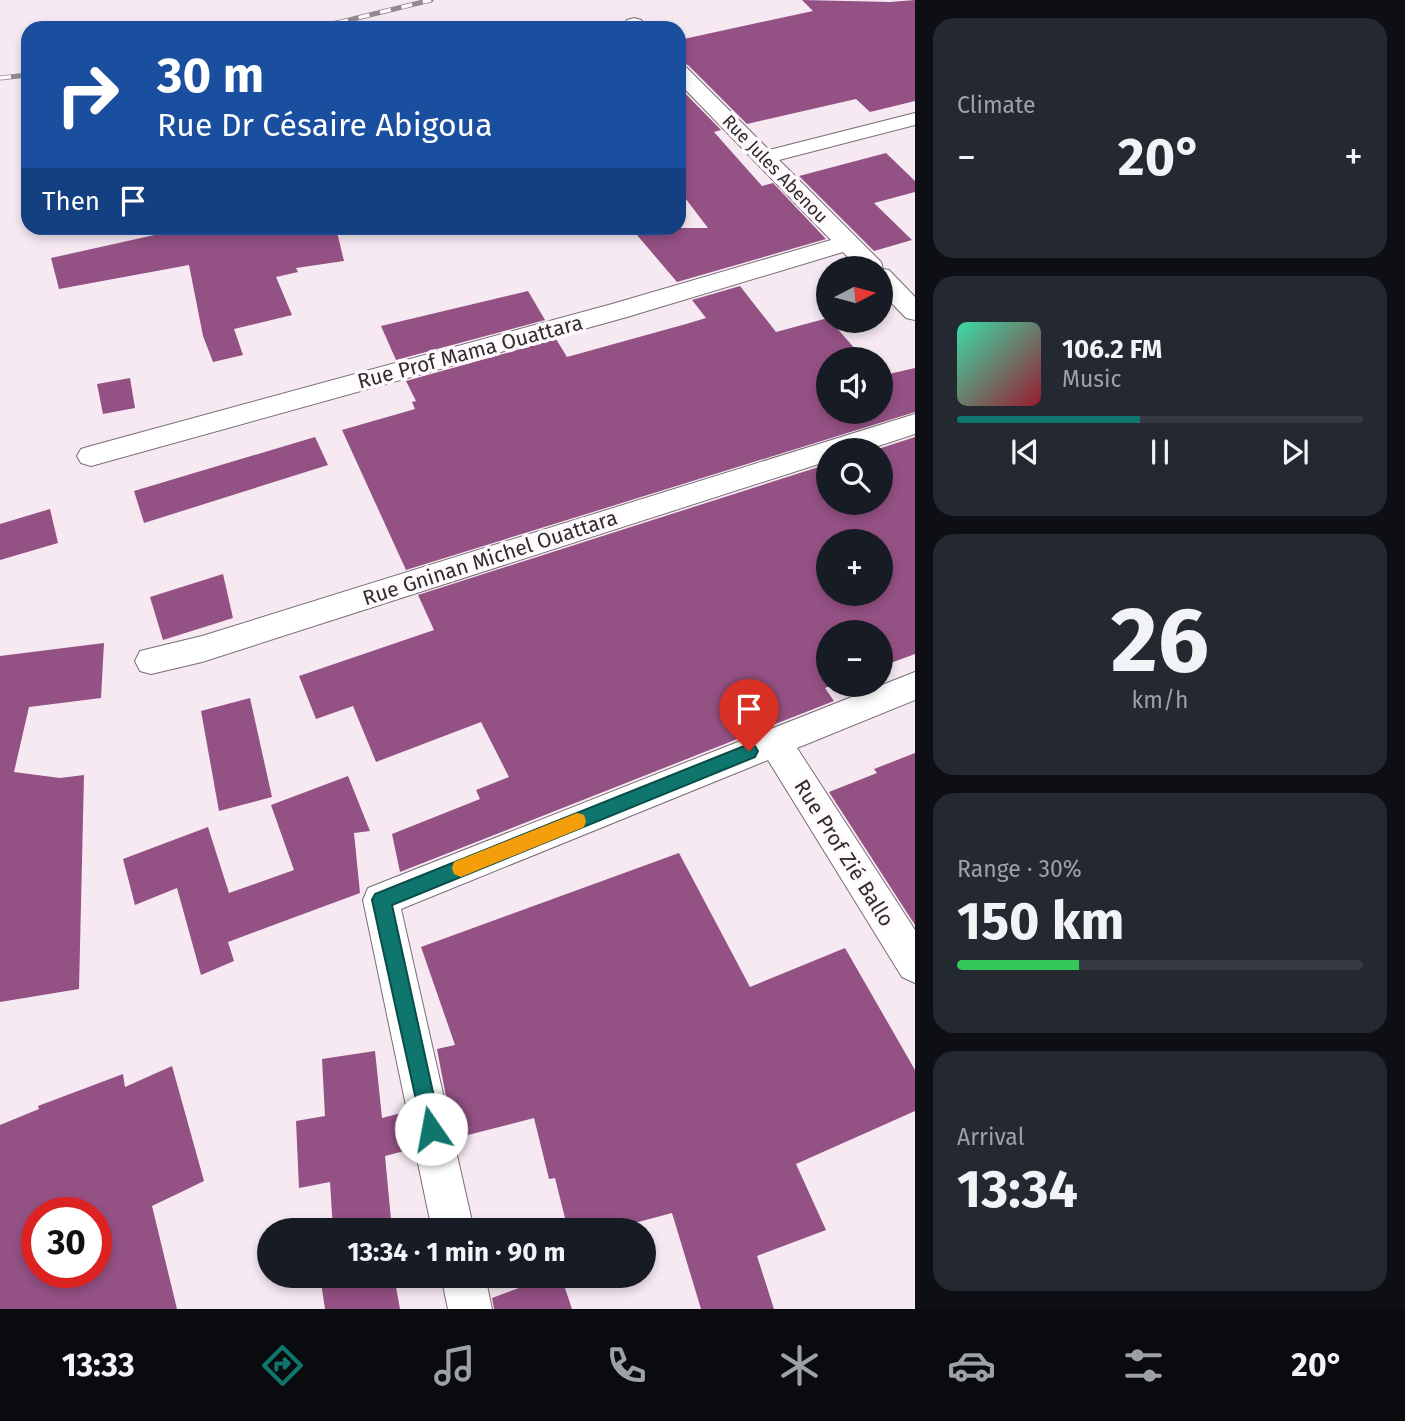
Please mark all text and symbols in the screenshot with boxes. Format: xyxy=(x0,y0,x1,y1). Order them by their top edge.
text: 30 m xyxy=(157,46,264,105)
icon: right xyxy=(42,49,133,140)
text: Climate xyxy=(957,91,1036,119)
text: Rue Dr Césaire Abigoua xyxy=(157,106,493,144)
street label: Rue Jules Abenou xyxy=(718,110,832,228)
text: 20° xyxy=(1118,126,1202,189)
text: − xyxy=(957,134,976,180)
text: + xyxy=(1344,134,1363,180)
icon: arrive xyxy=(114,182,152,220)
text: Then xyxy=(42,186,100,217)
north arrow xyxy=(816,256,892,332)
map controls xyxy=(816,256,893,697)
street label: Rue Prof Mama Ouattara xyxy=(354,309,586,395)
text: 106.2 FM xyxy=(1062,334,1162,365)
button: sound xyxy=(816,347,893,424)
text: Music xyxy=(1062,365,1122,393)
icon: previous xyxy=(1006,433,1044,471)
icon: pause xyxy=(1141,433,1179,471)
icon: next xyxy=(1276,433,1314,471)
button: search xyxy=(816,438,893,515)
street label: Rue Gninan Michel Ouattara xyxy=(359,505,621,611)
button: + xyxy=(816,529,893,606)
text: 26 xyxy=(1111,586,1209,695)
button: − xyxy=(816,620,893,697)
pin xyxy=(719,679,779,751)
text: km/h xyxy=(1132,686,1188,714)
icon: arrive xyxy=(730,690,768,728)
street label: Rue Prof Zié Ballo xyxy=(788,775,900,931)
text: Range · 30% xyxy=(957,855,1082,883)
text: 150 km xyxy=(957,890,1124,953)
position arrow xyxy=(394,1092,468,1166)
text: Arrival xyxy=(957,1123,1024,1151)
text: 13:34 xyxy=(957,1158,1078,1221)
speed limit sign: 30 xyxy=(21,1197,112,1288)
text: 13:34 · 1 min · 90 m xyxy=(348,1237,565,1268)
icon: directions xyxy=(258,1341,307,1390)
icon: music xyxy=(430,1341,479,1390)
icon: phone xyxy=(602,1341,651,1390)
icon: climate xyxy=(775,1341,824,1390)
icon: car xyxy=(947,1341,996,1390)
icon: filters xyxy=(1119,1341,1168,1390)
text: 13:33 xyxy=(62,1346,135,1384)
text: 20° xyxy=(1291,1346,1343,1384)

